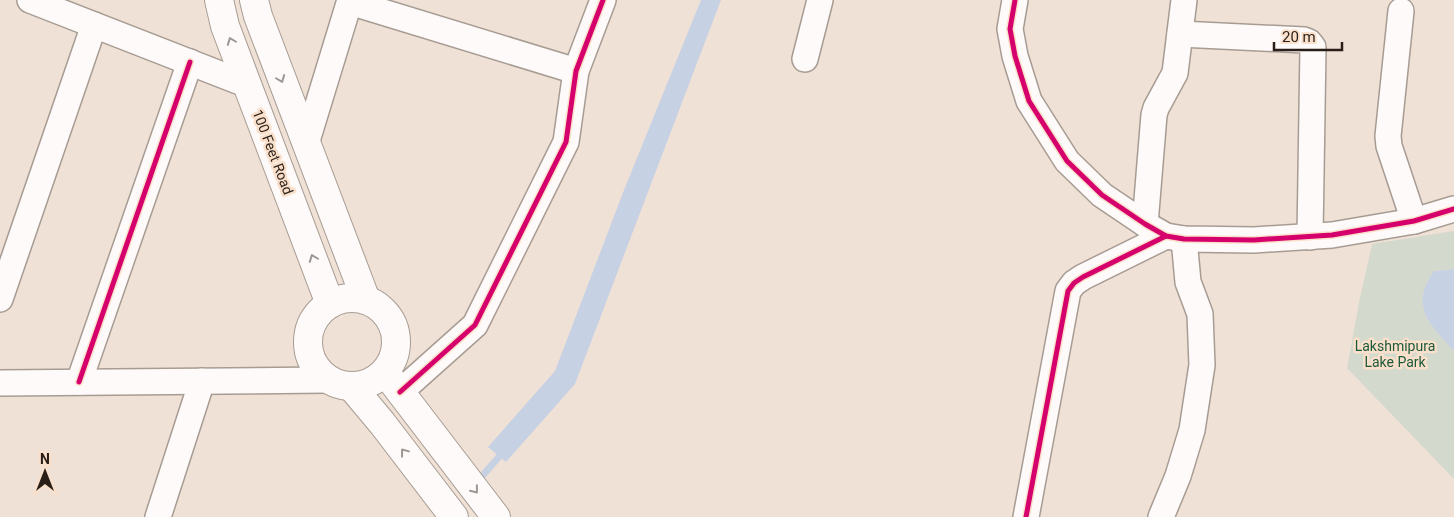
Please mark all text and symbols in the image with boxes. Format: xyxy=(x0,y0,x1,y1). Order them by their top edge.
scale bar xyxy=(1274,20,1342,52)
text: 20 m xyxy=(1282,28,1316,46)
one-way arrow xyxy=(227,37,237,45)
one-way arrow xyxy=(275,74,286,83)
street label: 100 Feet Road xyxy=(249,107,297,197)
one-way arrow xyxy=(309,254,319,263)
park label: Lakshmipura Lake Park xyxy=(1355,338,1435,370)
north arrow xyxy=(20,447,70,497)
one-way arrow xyxy=(401,449,409,458)
text: N xyxy=(40,451,50,467)
one-way arrow xyxy=(470,484,478,493)

